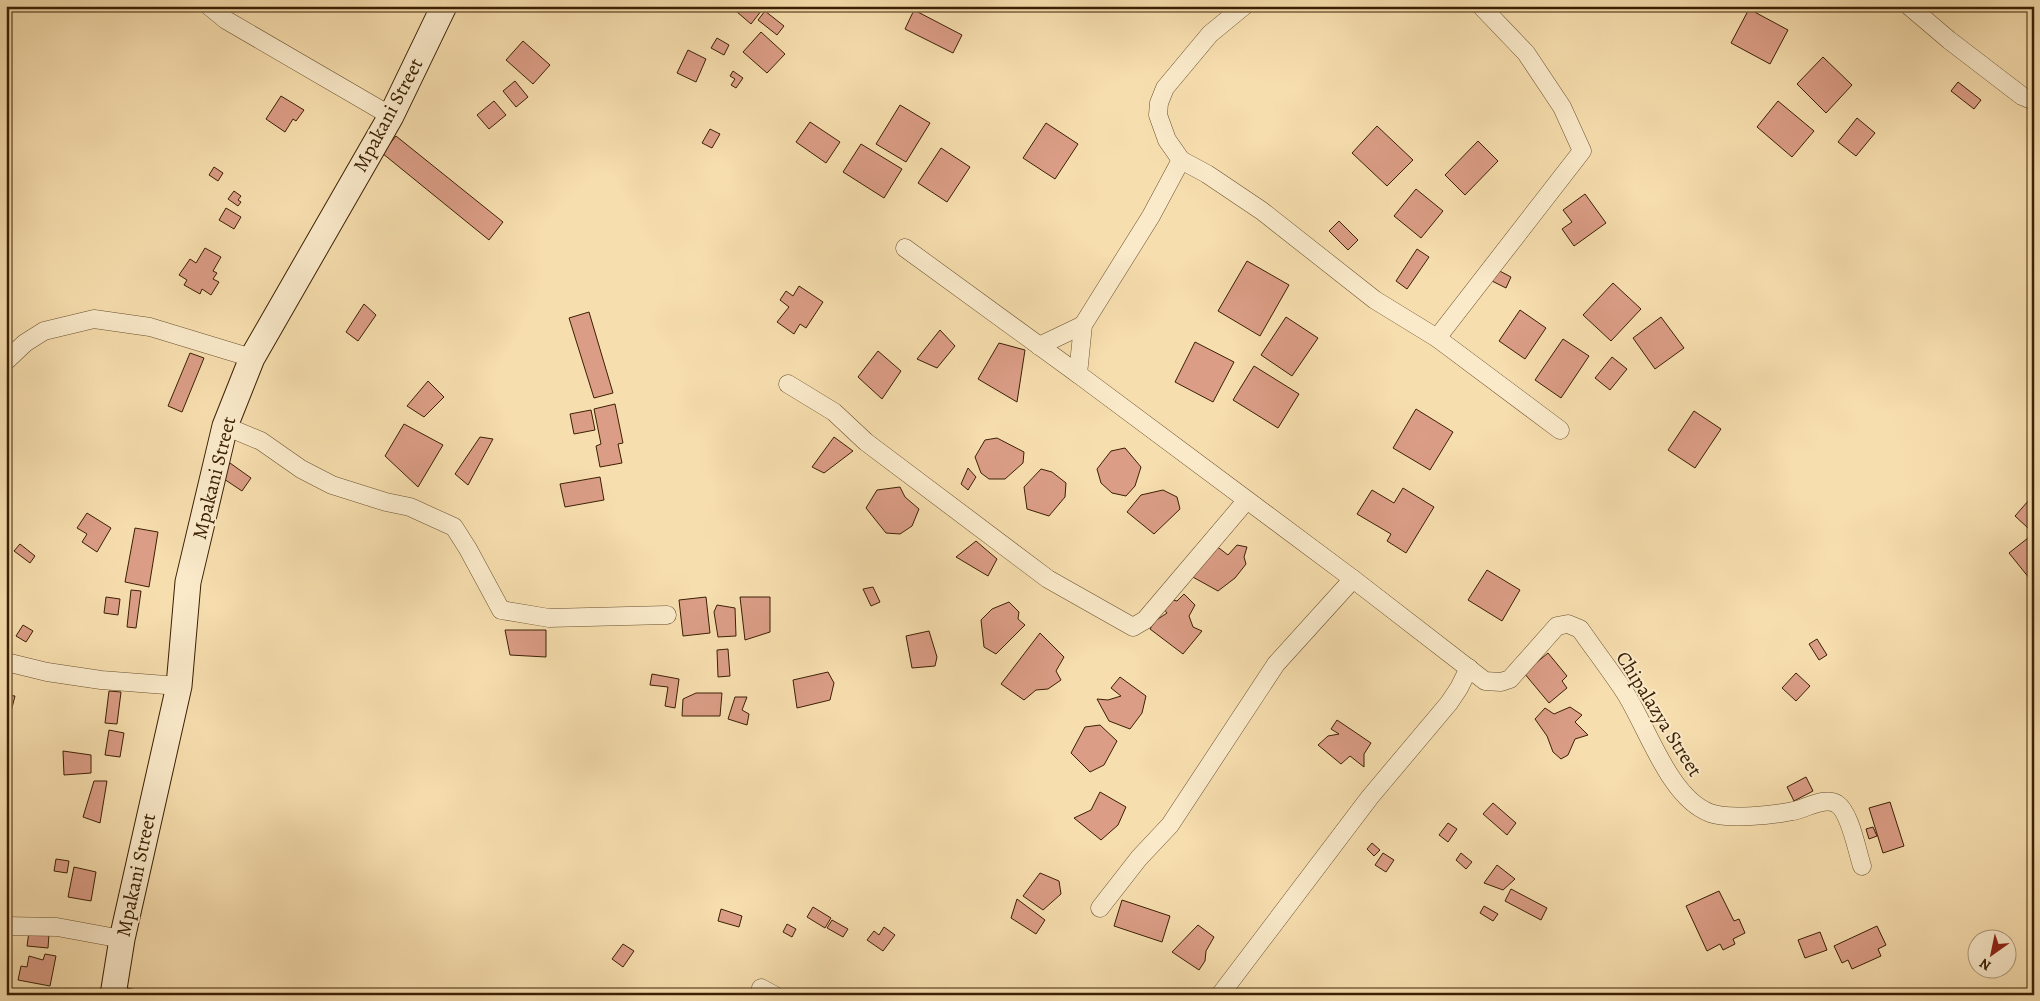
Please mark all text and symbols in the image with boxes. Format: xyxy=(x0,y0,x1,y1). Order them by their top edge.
street label: Mpakani Street xyxy=(347,53,430,177)
street label: Mpakani Street xyxy=(186,413,242,542)
street label: Chipalazya Street xyxy=(1610,646,1709,782)
street label: Mpakani Street xyxy=(110,810,162,939)
north arrow xyxy=(1968,928,2018,978)
text: N xyxy=(1976,954,1995,975)

